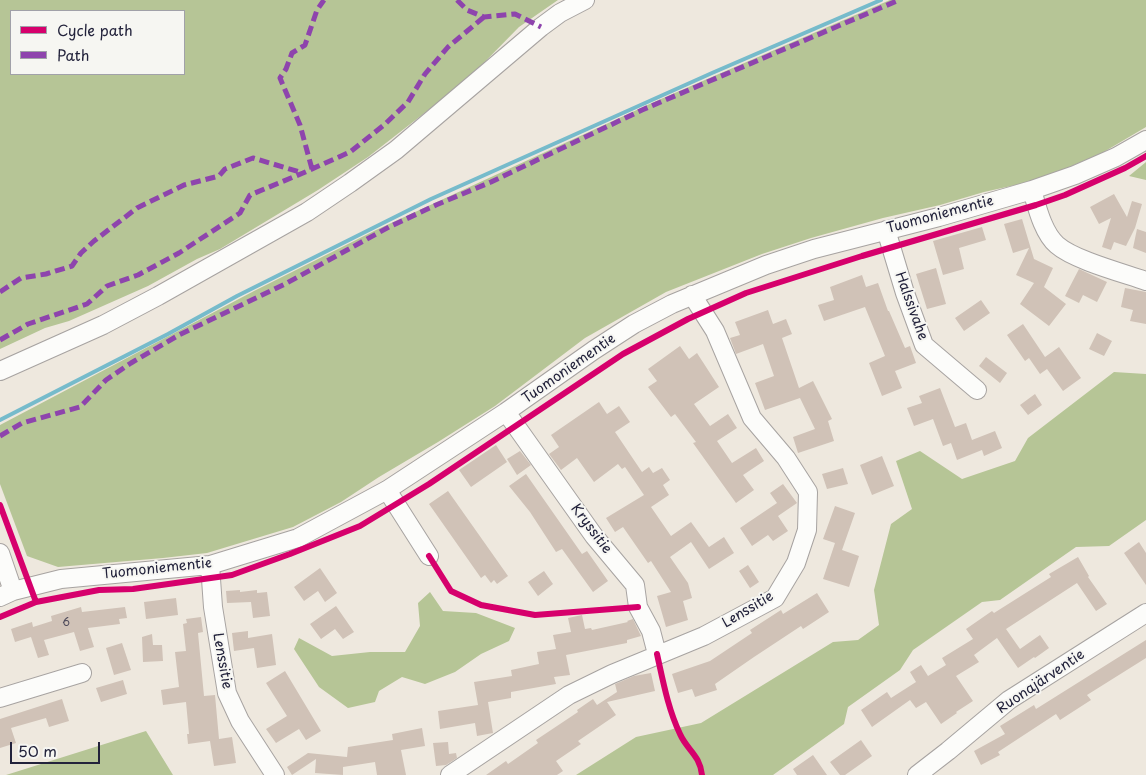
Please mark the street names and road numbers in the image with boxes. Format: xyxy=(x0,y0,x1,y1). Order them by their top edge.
street label: Tuomoniementie xyxy=(885,193,995,237)
street label: Halssivahe xyxy=(891,270,931,342)
street label: Tuomoniementie xyxy=(519,331,619,407)
street label: Kryssitie xyxy=(567,501,615,557)
street label: Tuomoniementie xyxy=(101,555,213,583)
street label: Lenssitie xyxy=(719,588,777,632)
street label: Lenssitie xyxy=(209,632,235,690)
street label: Ruonajärventie xyxy=(994,646,1088,718)

